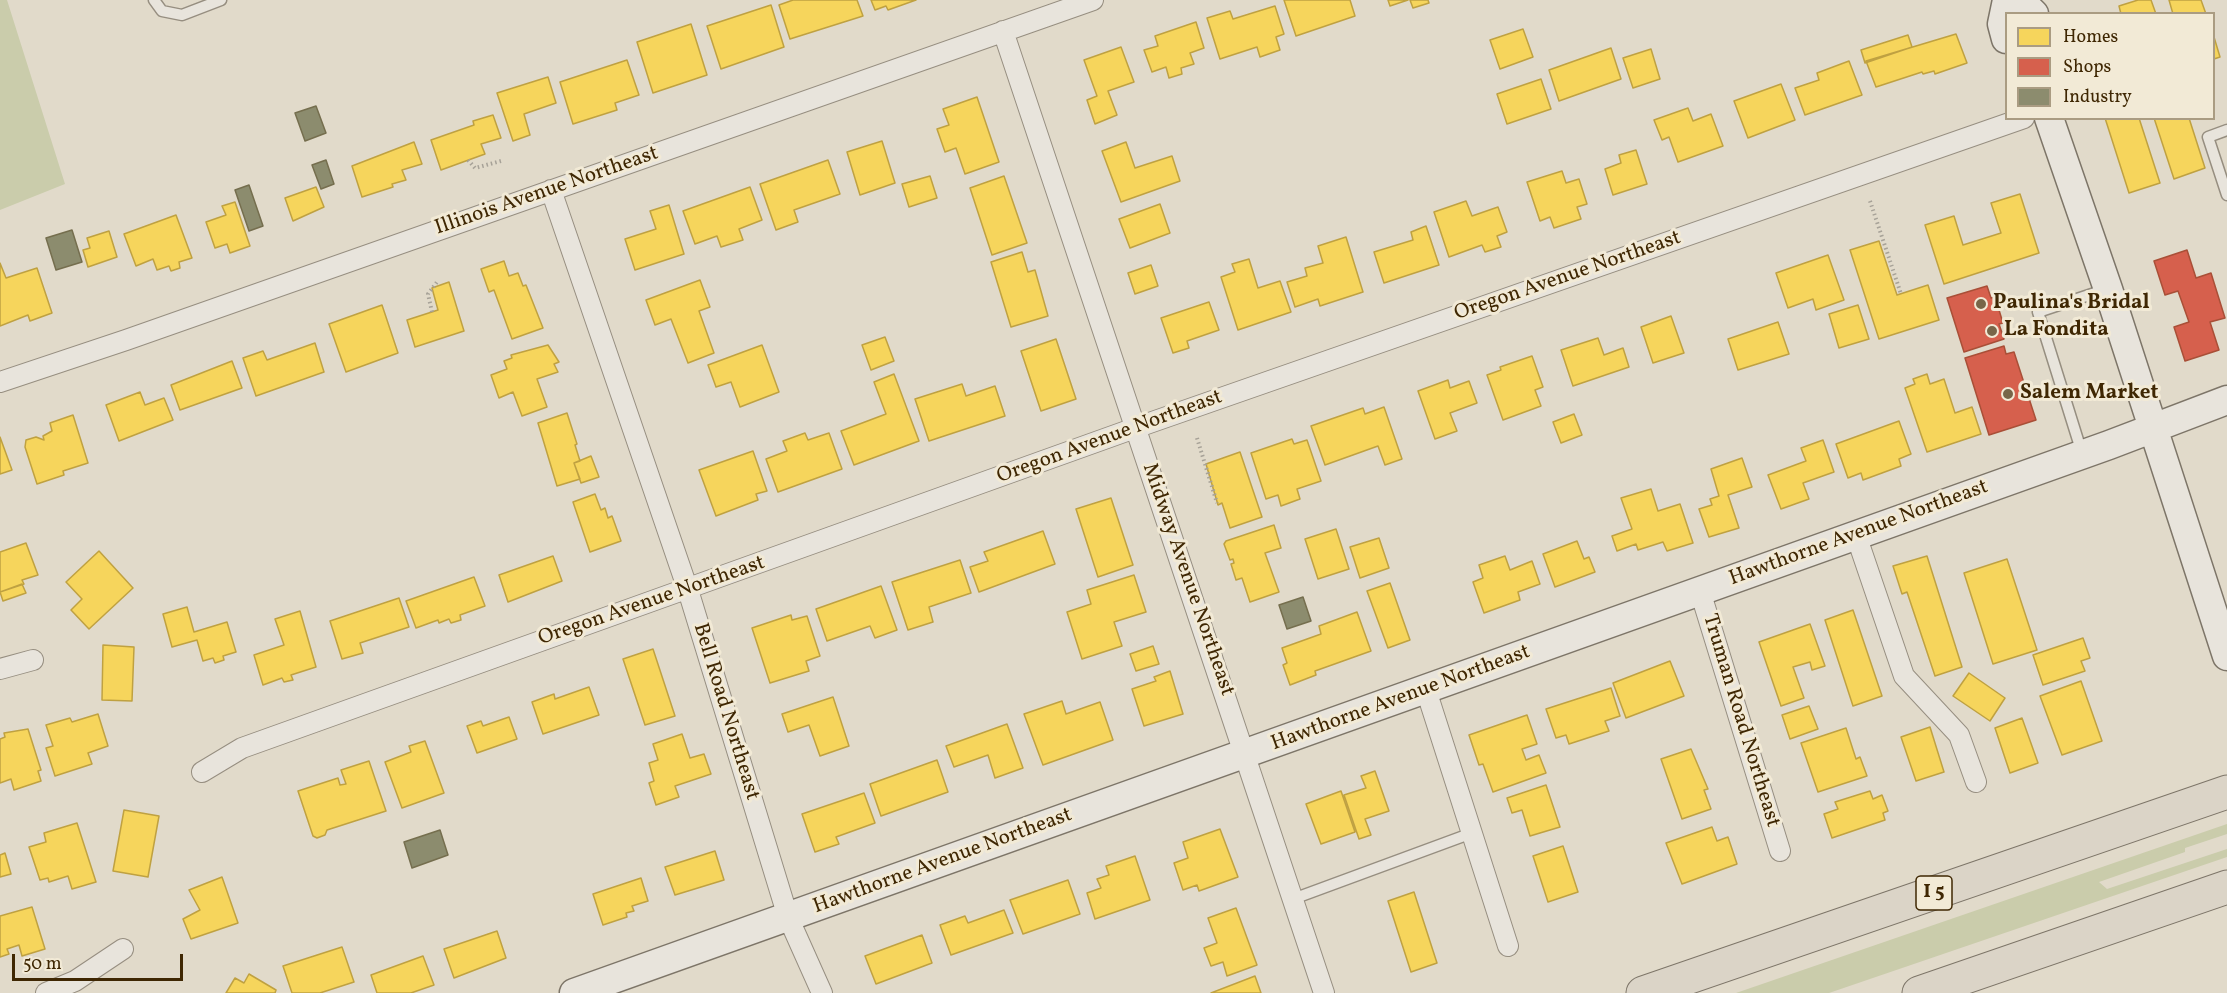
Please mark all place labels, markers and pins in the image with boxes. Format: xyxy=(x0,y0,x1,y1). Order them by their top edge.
place label: Paulina's Bridal xyxy=(1993,291,2150,317)
marker: Paulina's Bridal xyxy=(1974,297,1988,311)
place label: La Fondita xyxy=(2004,318,2109,344)
marker: La Fondita xyxy=(1985,324,1999,338)
place label: Salem Market xyxy=(2020,381,2158,407)
marker: Salem Market xyxy=(2001,387,2015,401)

